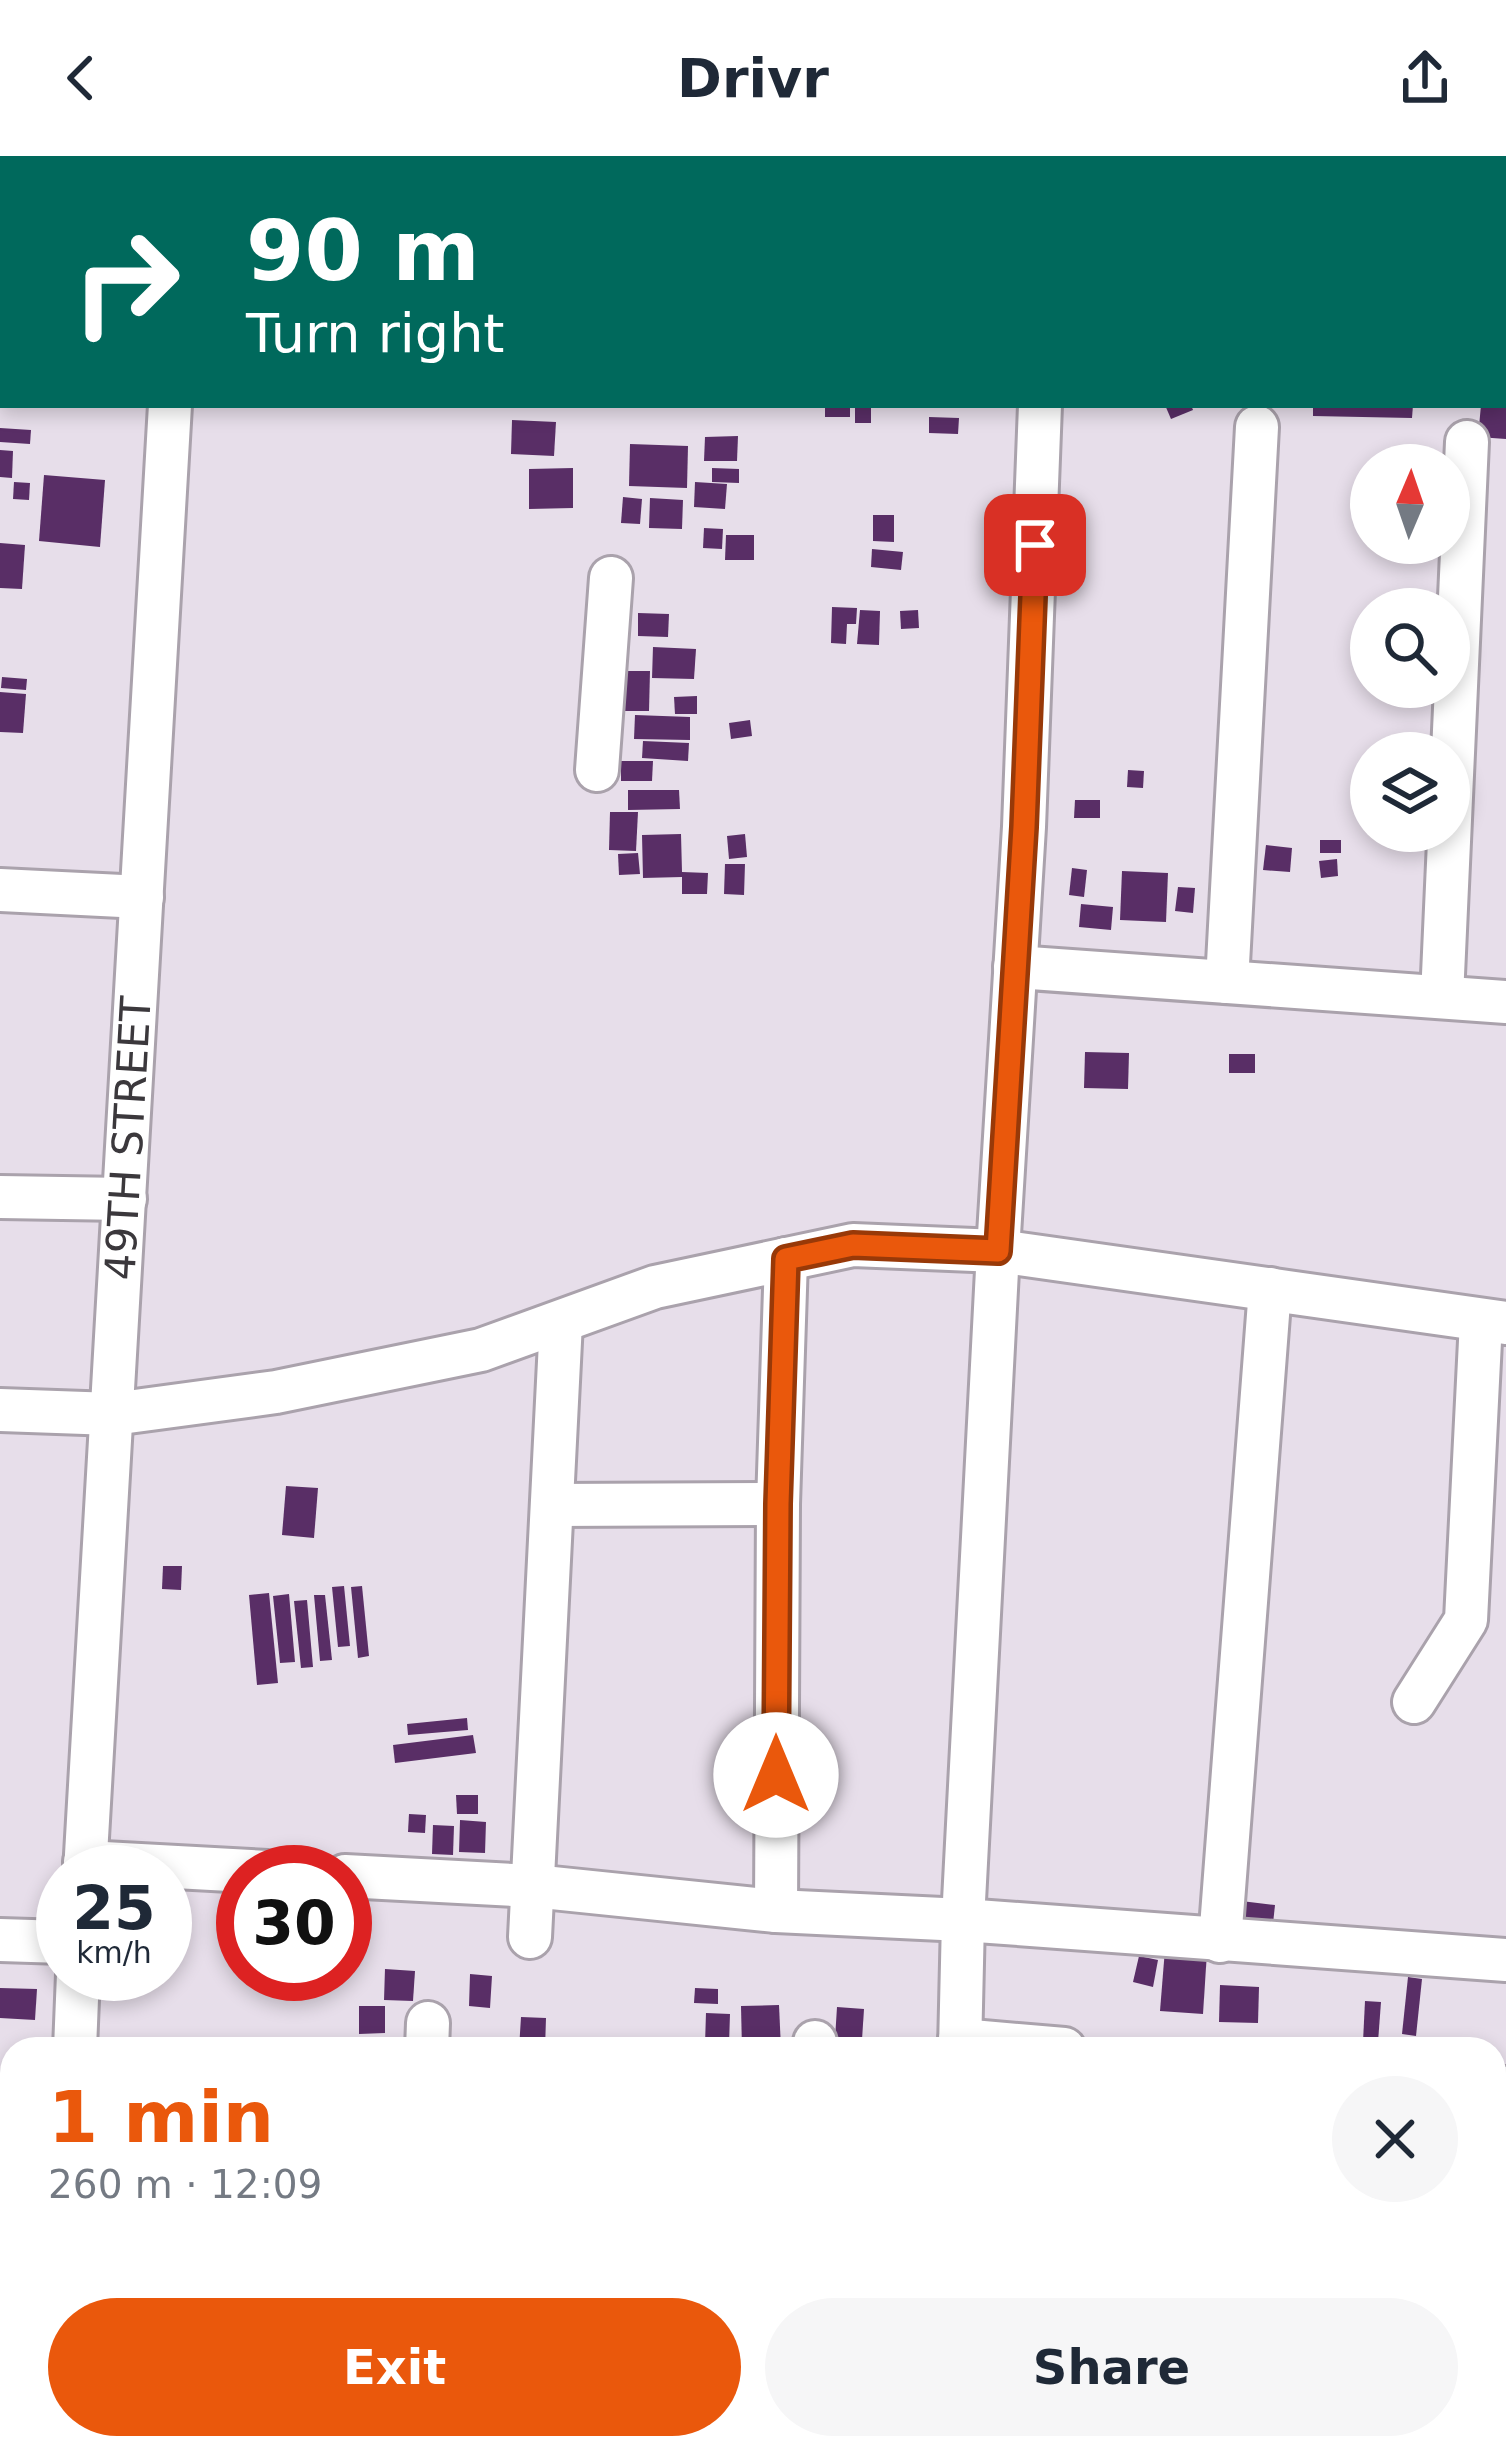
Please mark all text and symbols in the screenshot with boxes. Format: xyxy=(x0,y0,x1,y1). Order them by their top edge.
icon: back xyxy=(48,45,114,111)
icon: share xyxy=(1392,45,1458,111)
text: Drivr xyxy=(677,47,829,110)
text: 90 m xyxy=(246,202,480,300)
icon: right xyxy=(48,204,204,360)
text: Turn right xyxy=(246,302,505,365)
north arrow xyxy=(1350,444,1470,564)
map controls xyxy=(1350,444,1470,852)
pin xyxy=(984,494,1086,596)
icon: arrive xyxy=(1002,512,1068,578)
button: search xyxy=(1350,588,1470,708)
button: layers xyxy=(1350,732,1470,852)
street label: 49TH STREET xyxy=(95,995,160,1282)
position arrow xyxy=(713,1712,839,1838)
speed limit sign: 30 xyxy=(216,1845,372,2001)
text: 25 xyxy=(72,1873,156,1943)
text: km/h xyxy=(76,1935,152,1970)
text: 1 min xyxy=(48,2075,274,2159)
button: close xyxy=(1332,2076,1458,2202)
text: 260 m · 12:09 xyxy=(48,2162,322,2207)
button: Exit xyxy=(48,2298,741,2436)
button: Share xyxy=(765,2298,1458,2436)

